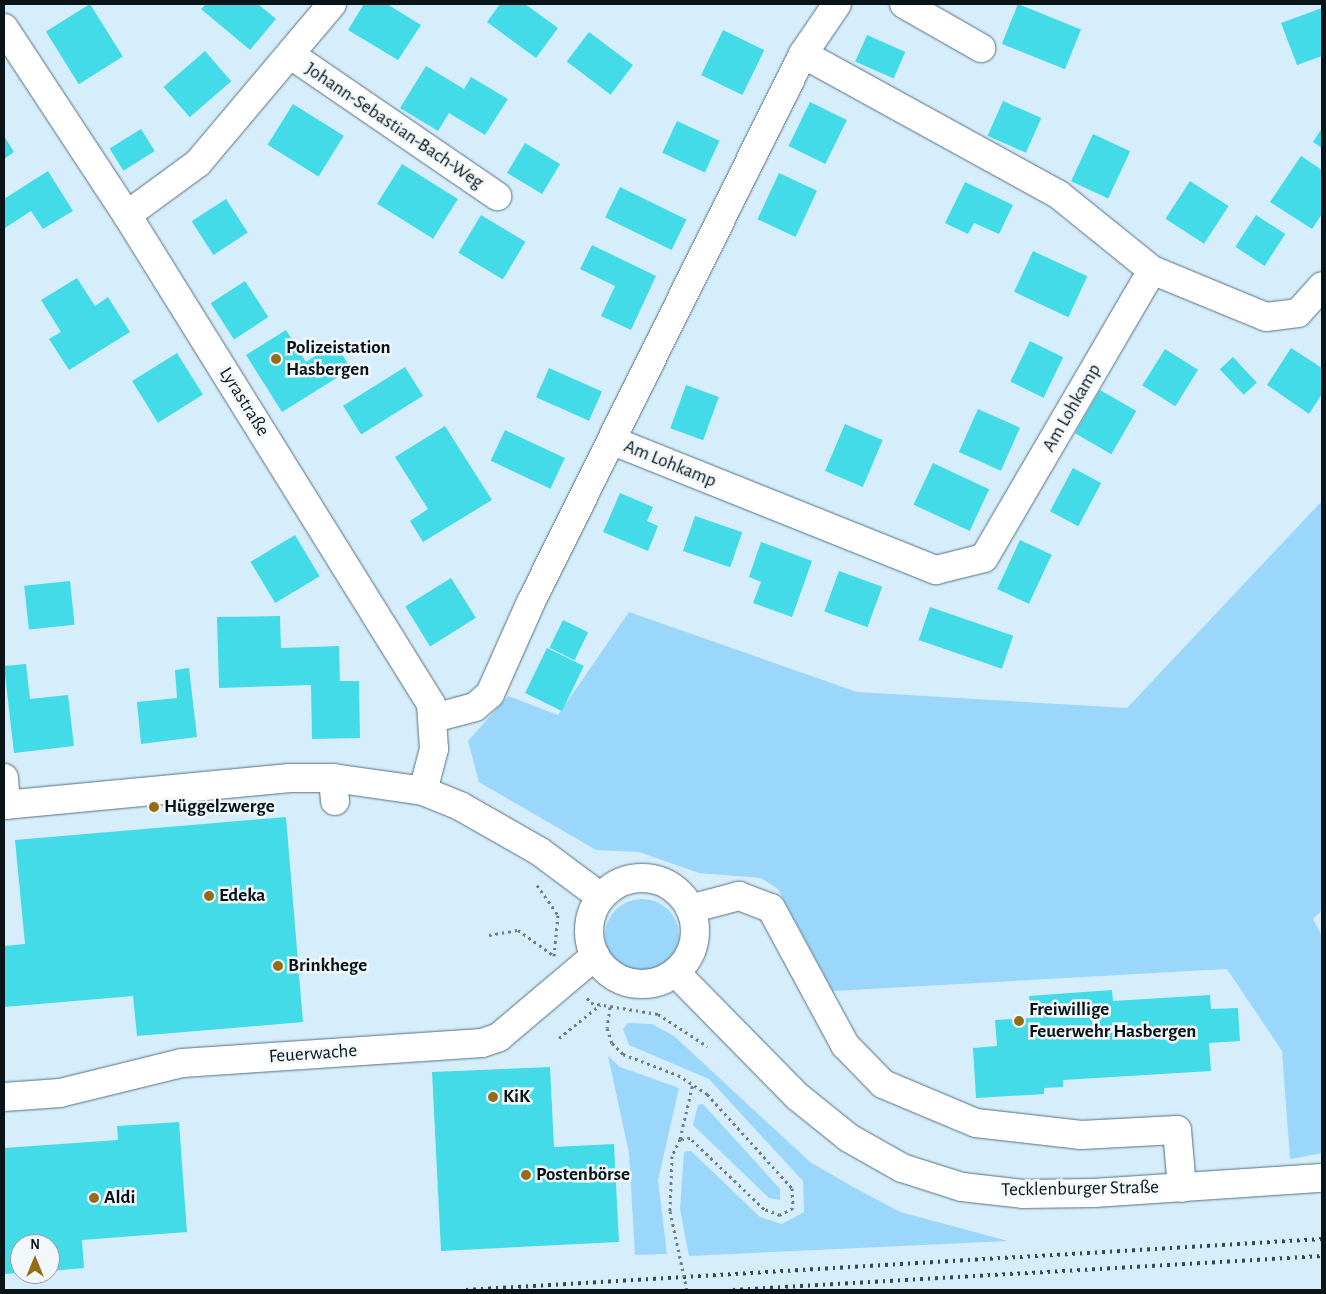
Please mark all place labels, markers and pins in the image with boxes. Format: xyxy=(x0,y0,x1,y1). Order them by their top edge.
place label: Polizeistation Hasbergen xyxy=(286,337,391,381)
marker: Polizeistation Hasbergen xyxy=(270,353,282,365)
place label: Hüggelzwerge xyxy=(164,796,275,818)
marker: Hüggelzwerge xyxy=(148,801,160,813)
place label: Edeka xyxy=(219,885,265,907)
marker: Edeka xyxy=(203,890,215,902)
place label: Brinkhege xyxy=(288,955,367,977)
marker: Brinkhege xyxy=(272,960,284,972)
place label: Freiwillige Feuerwehr Hasbergen xyxy=(1029,999,1196,1043)
marker: Freiwillige Feuerwehr Hasbergen xyxy=(1013,1015,1025,1027)
place label: KiK xyxy=(503,1086,530,1108)
marker: KiK xyxy=(487,1091,499,1103)
place label: Postenbörse xyxy=(536,1164,630,1186)
marker: Postenbörse xyxy=(520,1169,532,1181)
place label: Aldi xyxy=(104,1187,136,1209)
marker: Aldi xyxy=(88,1192,100,1204)

